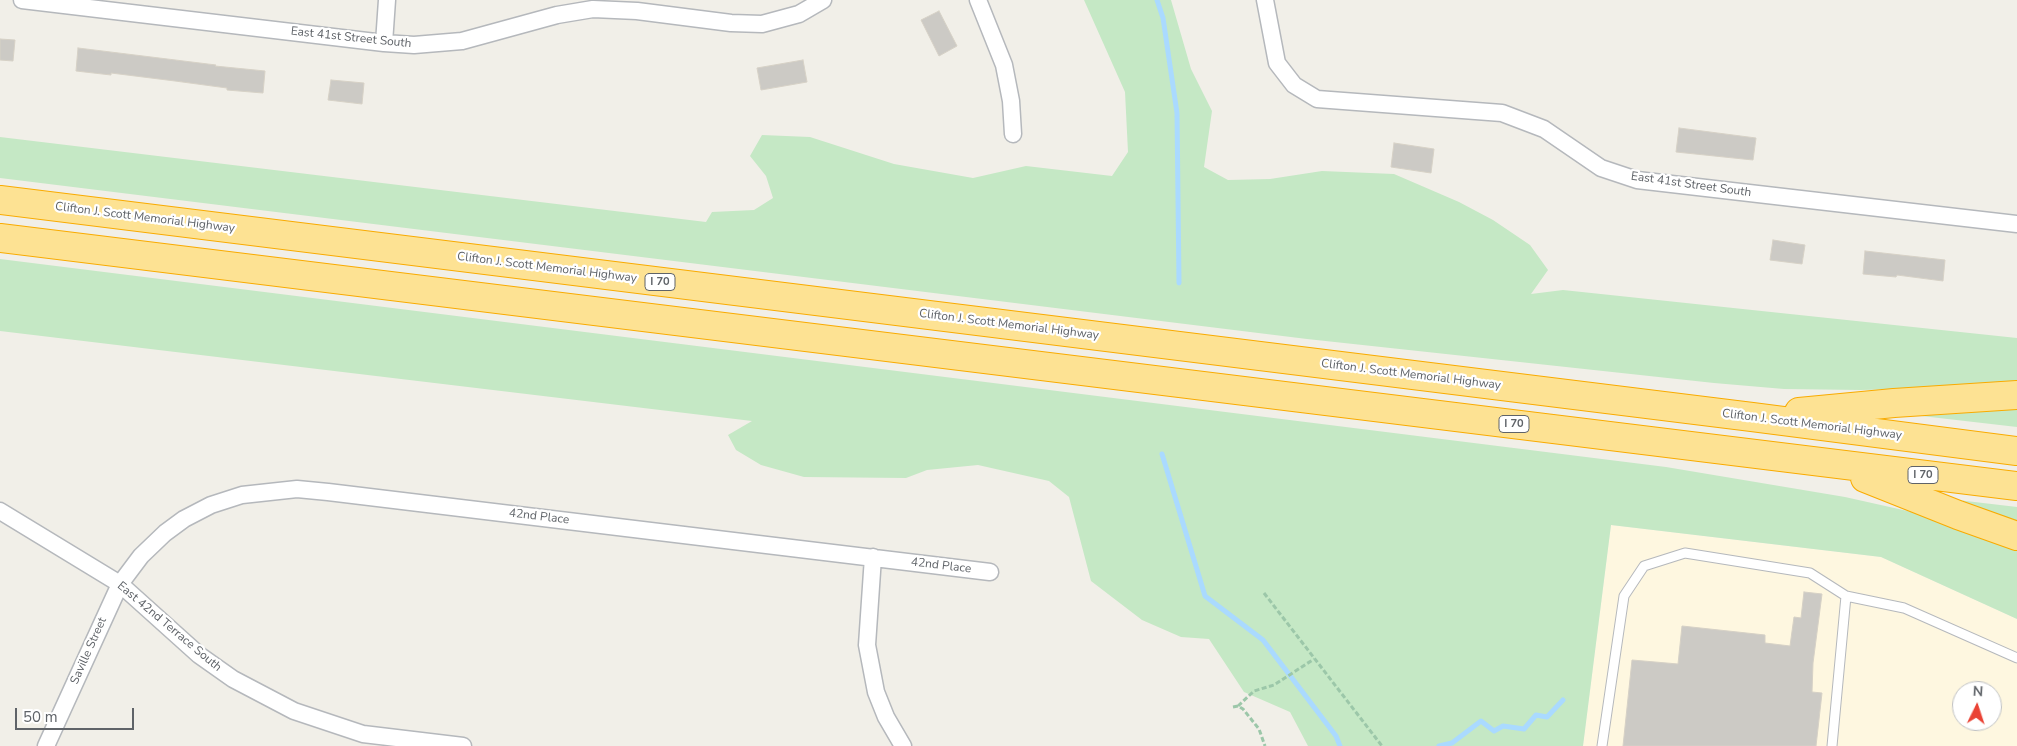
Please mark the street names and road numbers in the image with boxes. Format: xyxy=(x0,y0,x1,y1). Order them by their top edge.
street label: East 41st Street South xyxy=(290,25,412,51)
street label: East 41st Street South xyxy=(1630,169,1752,201)
street label: Clifton J. Scott Memorial Highway xyxy=(54,200,236,236)
street label: Clifton J. Scott Memorial Highway xyxy=(456,250,638,286)
road number: I 70 xyxy=(645,274,675,290)
street label: Clifton J. Scott Memorial Highway xyxy=(918,307,1100,343)
street label: Clifton J. Scott Memorial Highway xyxy=(1320,357,1502,393)
street label: Clifton J. Scott Memorial Highway xyxy=(1721,407,1903,443)
road number: I 70 xyxy=(1499,416,1529,432)
road number: I 70 xyxy=(1908,466,1938,484)
street label: 42nd Place xyxy=(508,506,570,528)
street label: 42nd Place xyxy=(910,555,972,577)
street label: East 42nd Terrace South xyxy=(114,579,224,675)
street label: Saville Street xyxy=(68,615,110,687)

